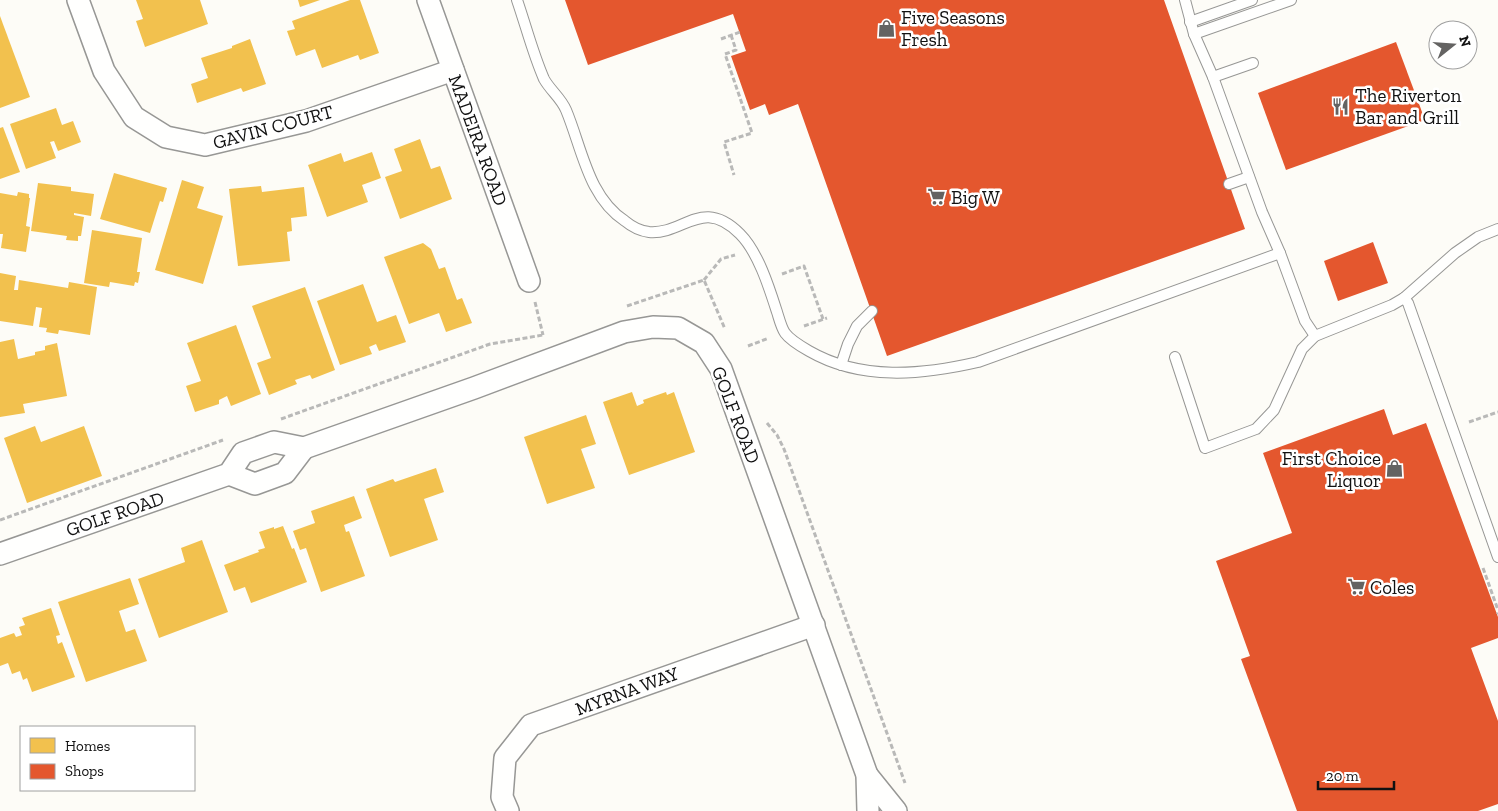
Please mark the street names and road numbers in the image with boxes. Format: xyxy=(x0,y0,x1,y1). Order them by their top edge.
street label: MADEIRA ROAD xyxy=(444,71,512,209)
street label: GAVIN COURT xyxy=(210,100,336,154)
street label: GOLF ROAD xyxy=(707,363,765,467)
street label: GOLF ROAD xyxy=(63,486,167,542)
street label: MYRNA WAY xyxy=(572,662,682,720)

